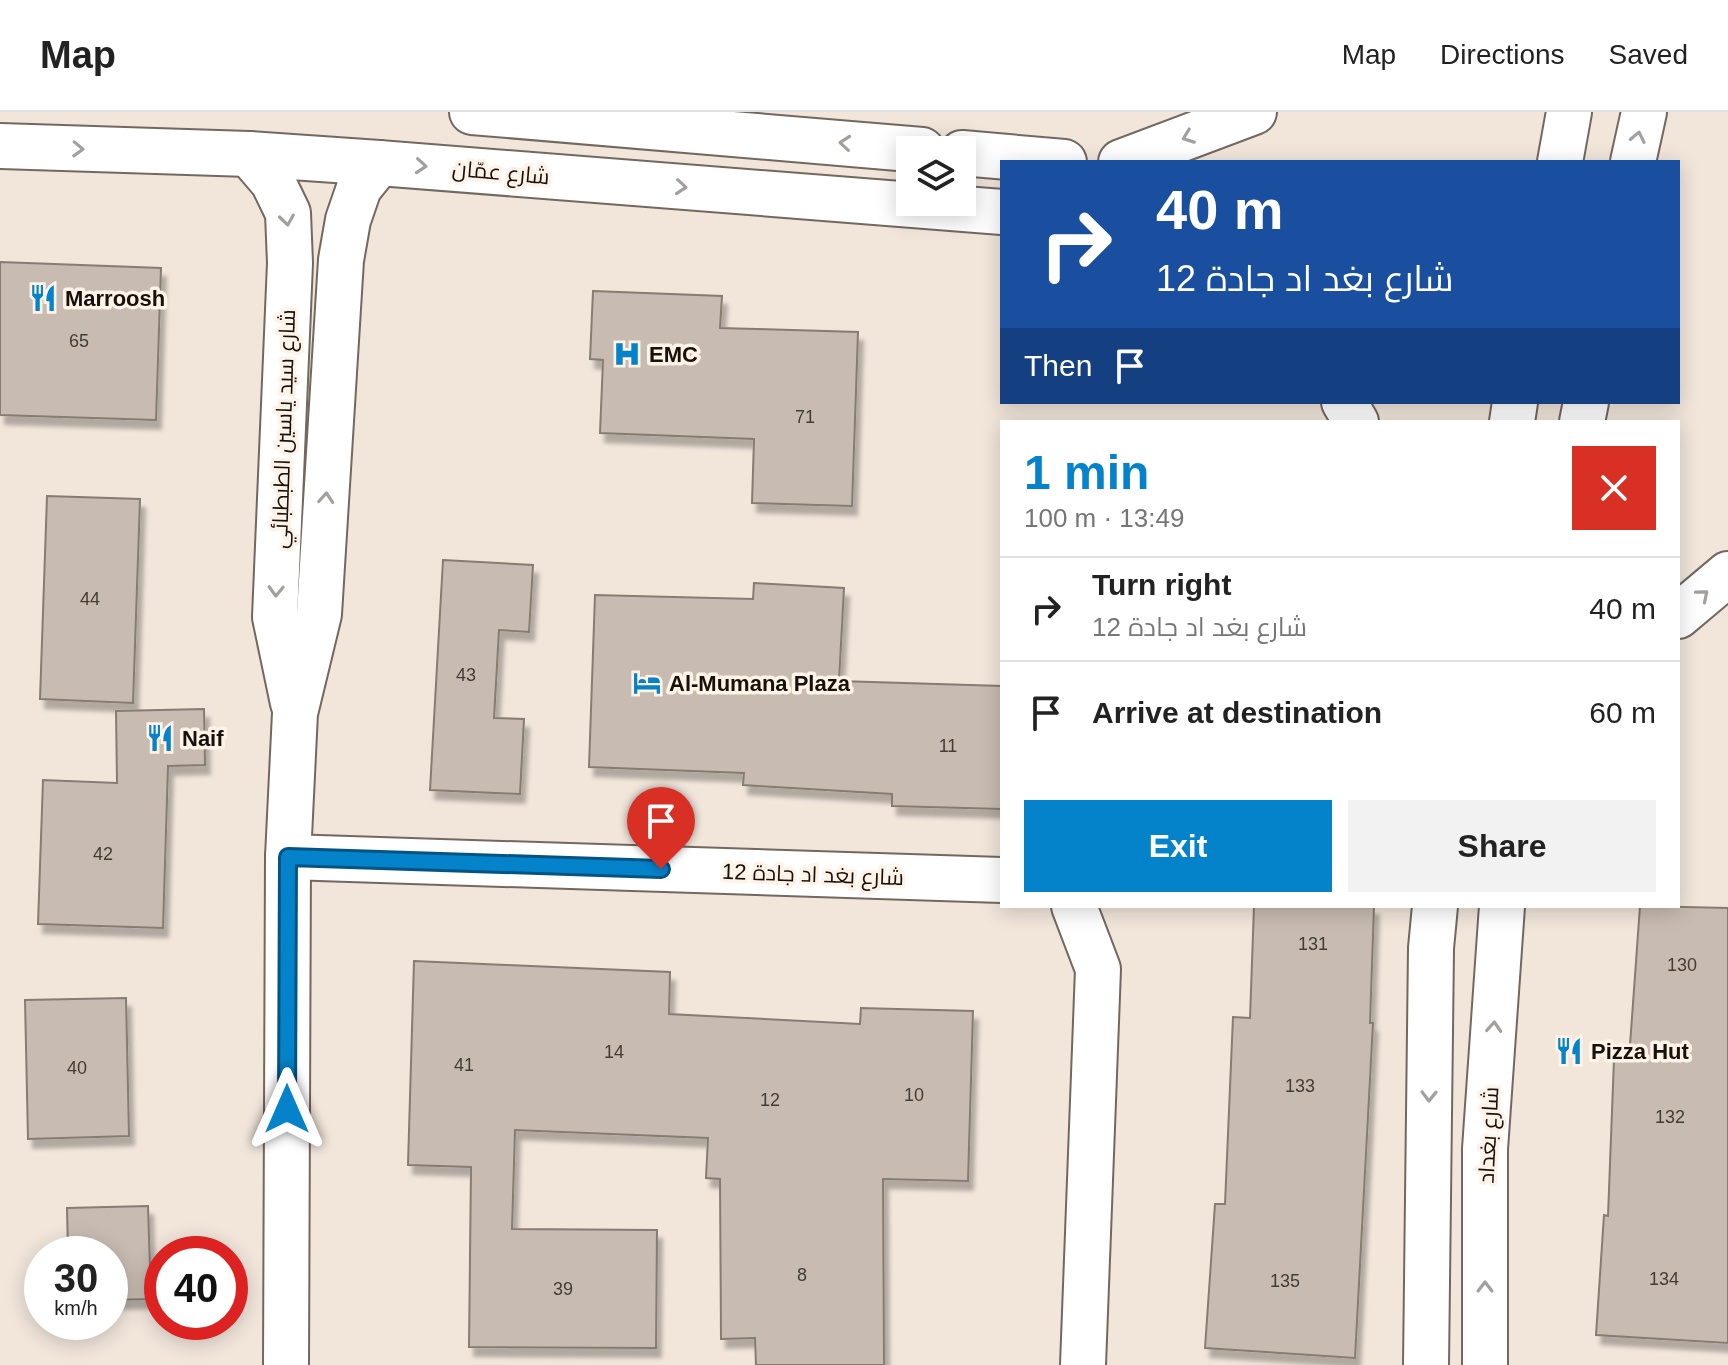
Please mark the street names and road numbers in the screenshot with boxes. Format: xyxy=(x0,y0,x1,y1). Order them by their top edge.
street label: شارع عمّان xyxy=(451,156,551,191)
street label: شارع سيد ياسين الطبطبائي xyxy=(267,309,304,549)
street label: شارع بغد اد جادة 12 xyxy=(722,859,904,892)
street label: شارع بغداد xyxy=(1473,1086,1506,1184)

